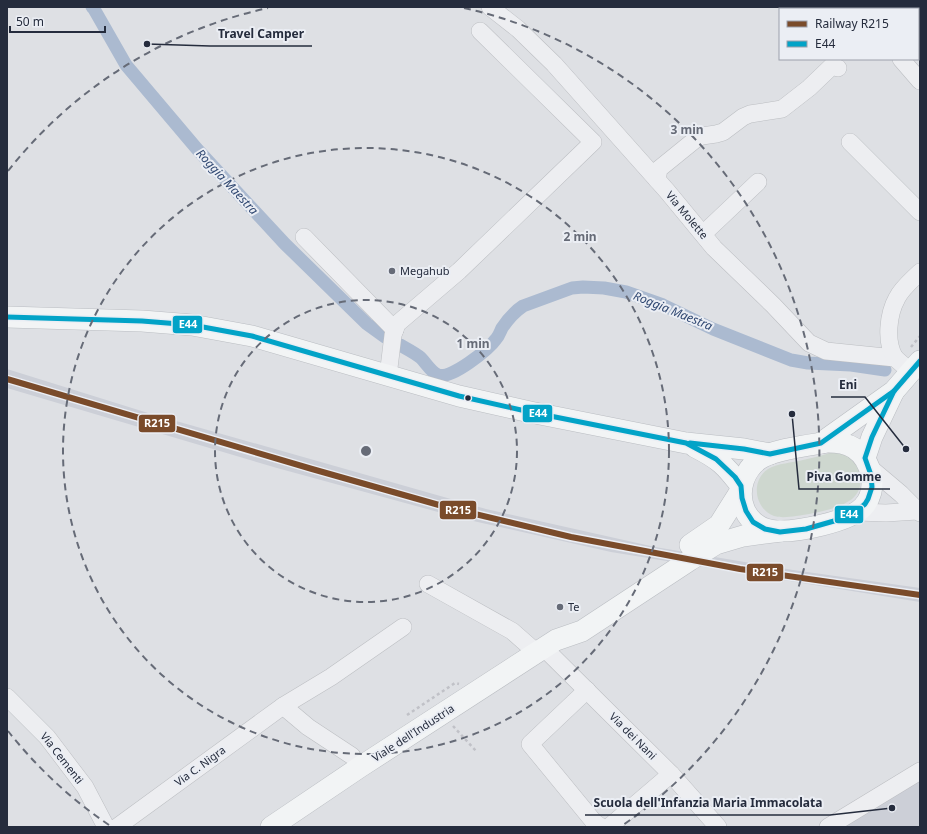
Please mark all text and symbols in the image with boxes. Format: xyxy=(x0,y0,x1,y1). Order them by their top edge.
scale bar xyxy=(10,8,105,34)
legend xyxy=(779,8,919,60)
text: 50 m xyxy=(16,13,44,30)
text: Railway R215 xyxy=(815,15,889,32)
callout: Travel Camper xyxy=(210,22,312,46)
text: Travel Camper xyxy=(218,25,305,42)
text: E44 xyxy=(815,35,836,52)
text: 3 min xyxy=(670,121,704,138)
water label: Roggia Maestra xyxy=(193,145,262,218)
street label: Via Molette xyxy=(663,188,712,242)
text: 2 min xyxy=(563,228,597,245)
place label: Megahub xyxy=(400,263,450,278)
marker: Megahub xyxy=(387,266,397,276)
water label: Roggia Maestra xyxy=(631,287,715,334)
line badge: E44 xyxy=(172,315,203,334)
text: E44 xyxy=(179,316,198,331)
text: 1 min xyxy=(456,335,490,352)
callout: Eni xyxy=(831,373,865,397)
text: Eni xyxy=(839,376,857,393)
unlabelled marker xyxy=(463,393,473,403)
line badge: E44 xyxy=(522,404,553,423)
text: E44 xyxy=(529,405,548,420)
line badge: R215 xyxy=(138,414,176,433)
text: R215 xyxy=(144,415,170,430)
centre of rings xyxy=(359,444,373,458)
callout: Piva Gomme xyxy=(799,465,890,489)
text: Piva Gomme xyxy=(807,468,881,485)
line badge: R215 xyxy=(439,500,477,520)
text: R215 xyxy=(445,502,471,517)
line badge: E44 xyxy=(834,505,864,524)
text: E44 xyxy=(840,506,859,521)
line badge: R215 xyxy=(746,563,784,582)
text: R215 xyxy=(752,564,778,579)
place label: Te xyxy=(568,599,580,614)
marker: Te xyxy=(555,602,565,612)
street label: Viale dell'Industria xyxy=(369,700,457,765)
street label: Via dei Nani xyxy=(606,709,660,763)
street label: Via Cementi xyxy=(37,729,87,787)
street label: Via C. Nigra xyxy=(171,742,228,789)
callout: Scuola dell'Infanzia Maria Immacolata xyxy=(585,791,830,815)
text: Scuola dell'Infanzia Maria Immacolata xyxy=(594,794,822,811)

